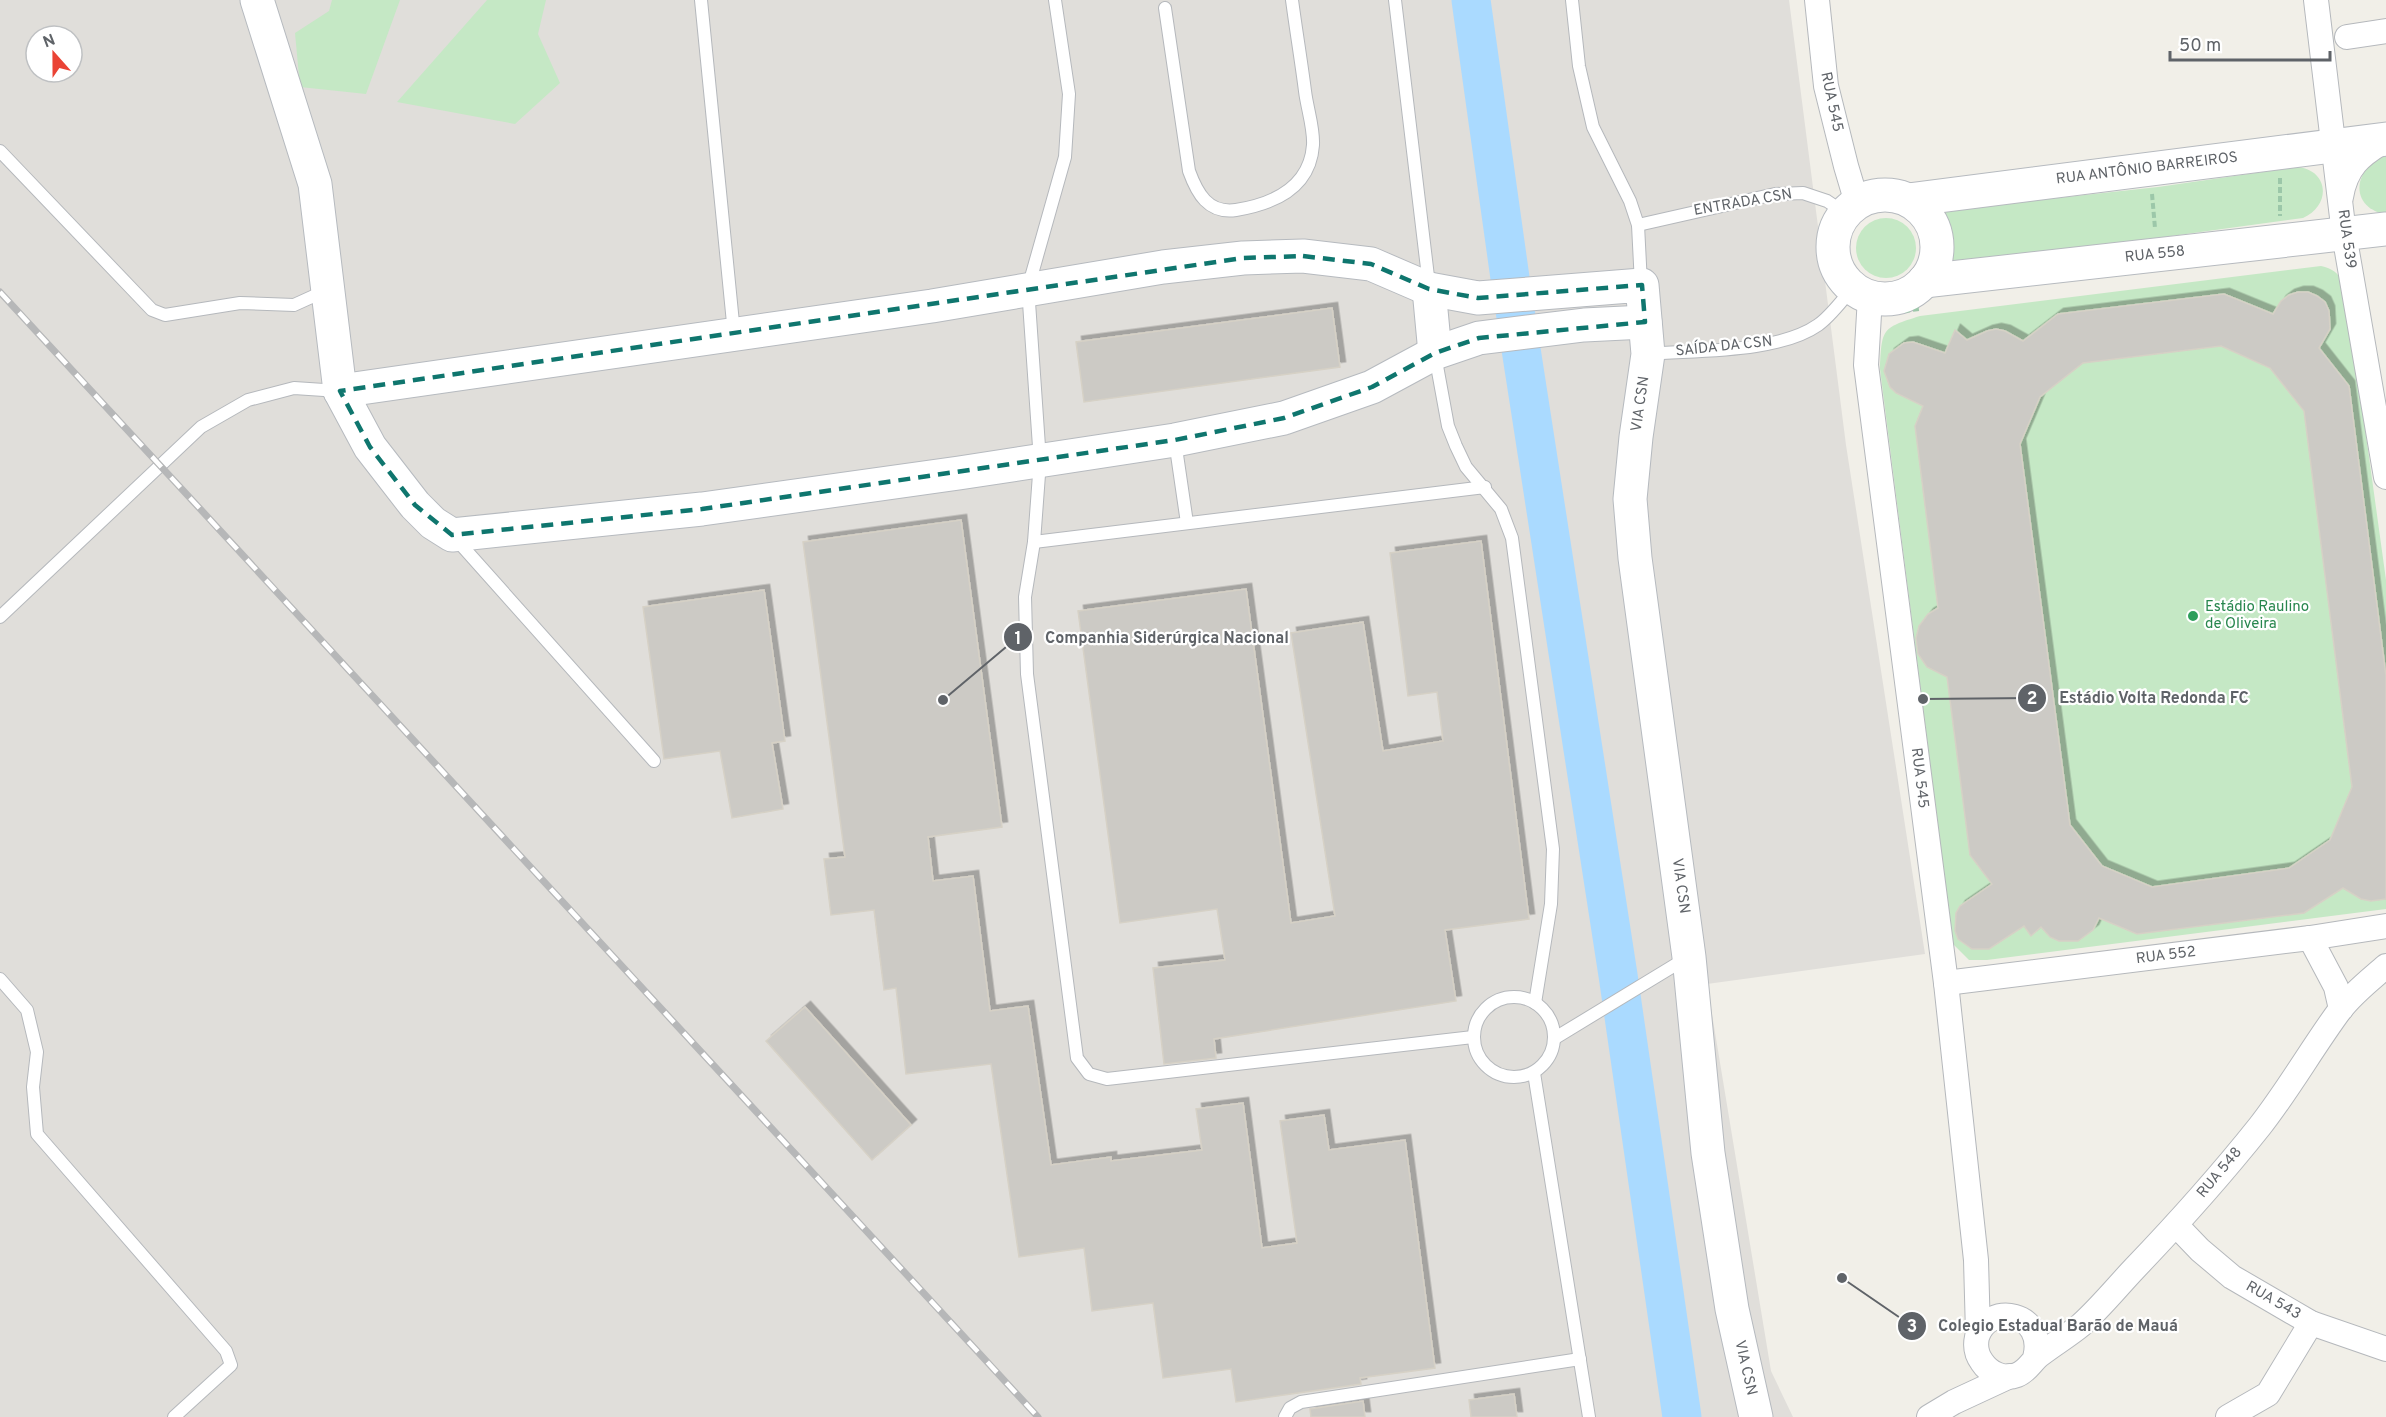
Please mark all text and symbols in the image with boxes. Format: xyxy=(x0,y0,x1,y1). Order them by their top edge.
north arrow xyxy=(24,24,84,84)
scale bar xyxy=(2170,24,2330,62)
text: N xyxy=(40,30,58,53)
text: 50 m xyxy=(2179,35,2221,58)
street label: RUA 545 xyxy=(1815,70,1847,134)
street label: RUA ANTÔNIO BARREIROS xyxy=(2055,146,2239,190)
street label: ENTRADA CSN xyxy=(1692,185,1794,221)
street label: RUA 539 xyxy=(2332,208,2360,270)
street label: RUA 558 xyxy=(2124,242,2186,268)
street label: SAÍDA DA CSN xyxy=(1675,331,1773,362)
street label: VIA CSN xyxy=(1628,375,1654,433)
place label: Estádio Raulino de Oliveira xyxy=(2205,598,2309,634)
marker: Estádio Raulino de Oliveira xyxy=(2186,609,2200,623)
callout: Companhia Siderúrgica Nacional xyxy=(1003,620,1301,654)
text: 1 xyxy=(1014,628,1022,651)
text: Companhia Siderúrgica Nacional xyxy=(1045,629,1289,649)
callout: Estádio Volta Redonda FC xyxy=(2017,681,2261,715)
text: 2 xyxy=(2026,688,2038,711)
text: Estádio Volta Redonda FC xyxy=(2059,689,2249,709)
street label: RUA 545 xyxy=(1906,747,1932,809)
street label: VIA CSN xyxy=(1667,857,1693,915)
street label: RUA 552 xyxy=(2135,943,2197,969)
street label: RUA 548 xyxy=(2193,1144,2247,1202)
street label: RUA 543 xyxy=(2242,1278,2304,1324)
callout: Colegio Estadual Barão de Mauá xyxy=(1897,1309,2190,1343)
text: 3 xyxy=(1907,1316,1917,1339)
text: Colegio Estadual Barão de Mauá xyxy=(1938,1317,2178,1337)
street label: VIA CSN xyxy=(1729,1339,1761,1397)

